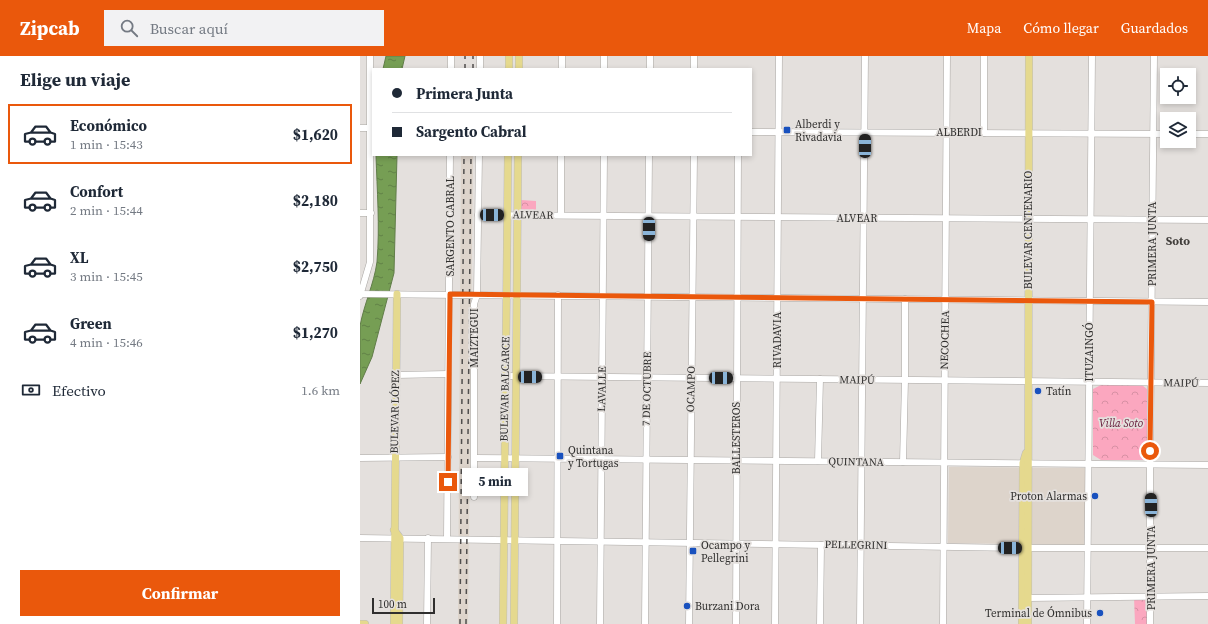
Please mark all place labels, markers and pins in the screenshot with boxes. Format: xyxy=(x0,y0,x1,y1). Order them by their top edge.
place label: Alberdi y Rivadavia xyxy=(795,117,843,145)
marker: Alberdi y Rivadavia xyxy=(782,125,792,135)
place label: Tatín xyxy=(1046,384,1072,399)
marker: Tatín xyxy=(1033,386,1043,396)
place label: Quintana y Tortugas xyxy=(568,443,619,471)
marker: Quintana y Tortugas xyxy=(555,451,565,461)
place label: Proton Alarmas xyxy=(1010,489,1087,504)
marker: Proton Alarmas xyxy=(1090,491,1100,501)
place label: Ocampo y Pellegrini xyxy=(701,538,750,566)
marker: Ocampo y Pellegrini xyxy=(688,546,698,556)
place label: Burzani Dora xyxy=(695,599,760,614)
marker: Burzani Dora xyxy=(682,601,692,611)
place label: Terminal de Ómnibus xyxy=(985,606,1092,621)
marker: Terminal de Ómnibus xyxy=(1095,608,1105,618)

